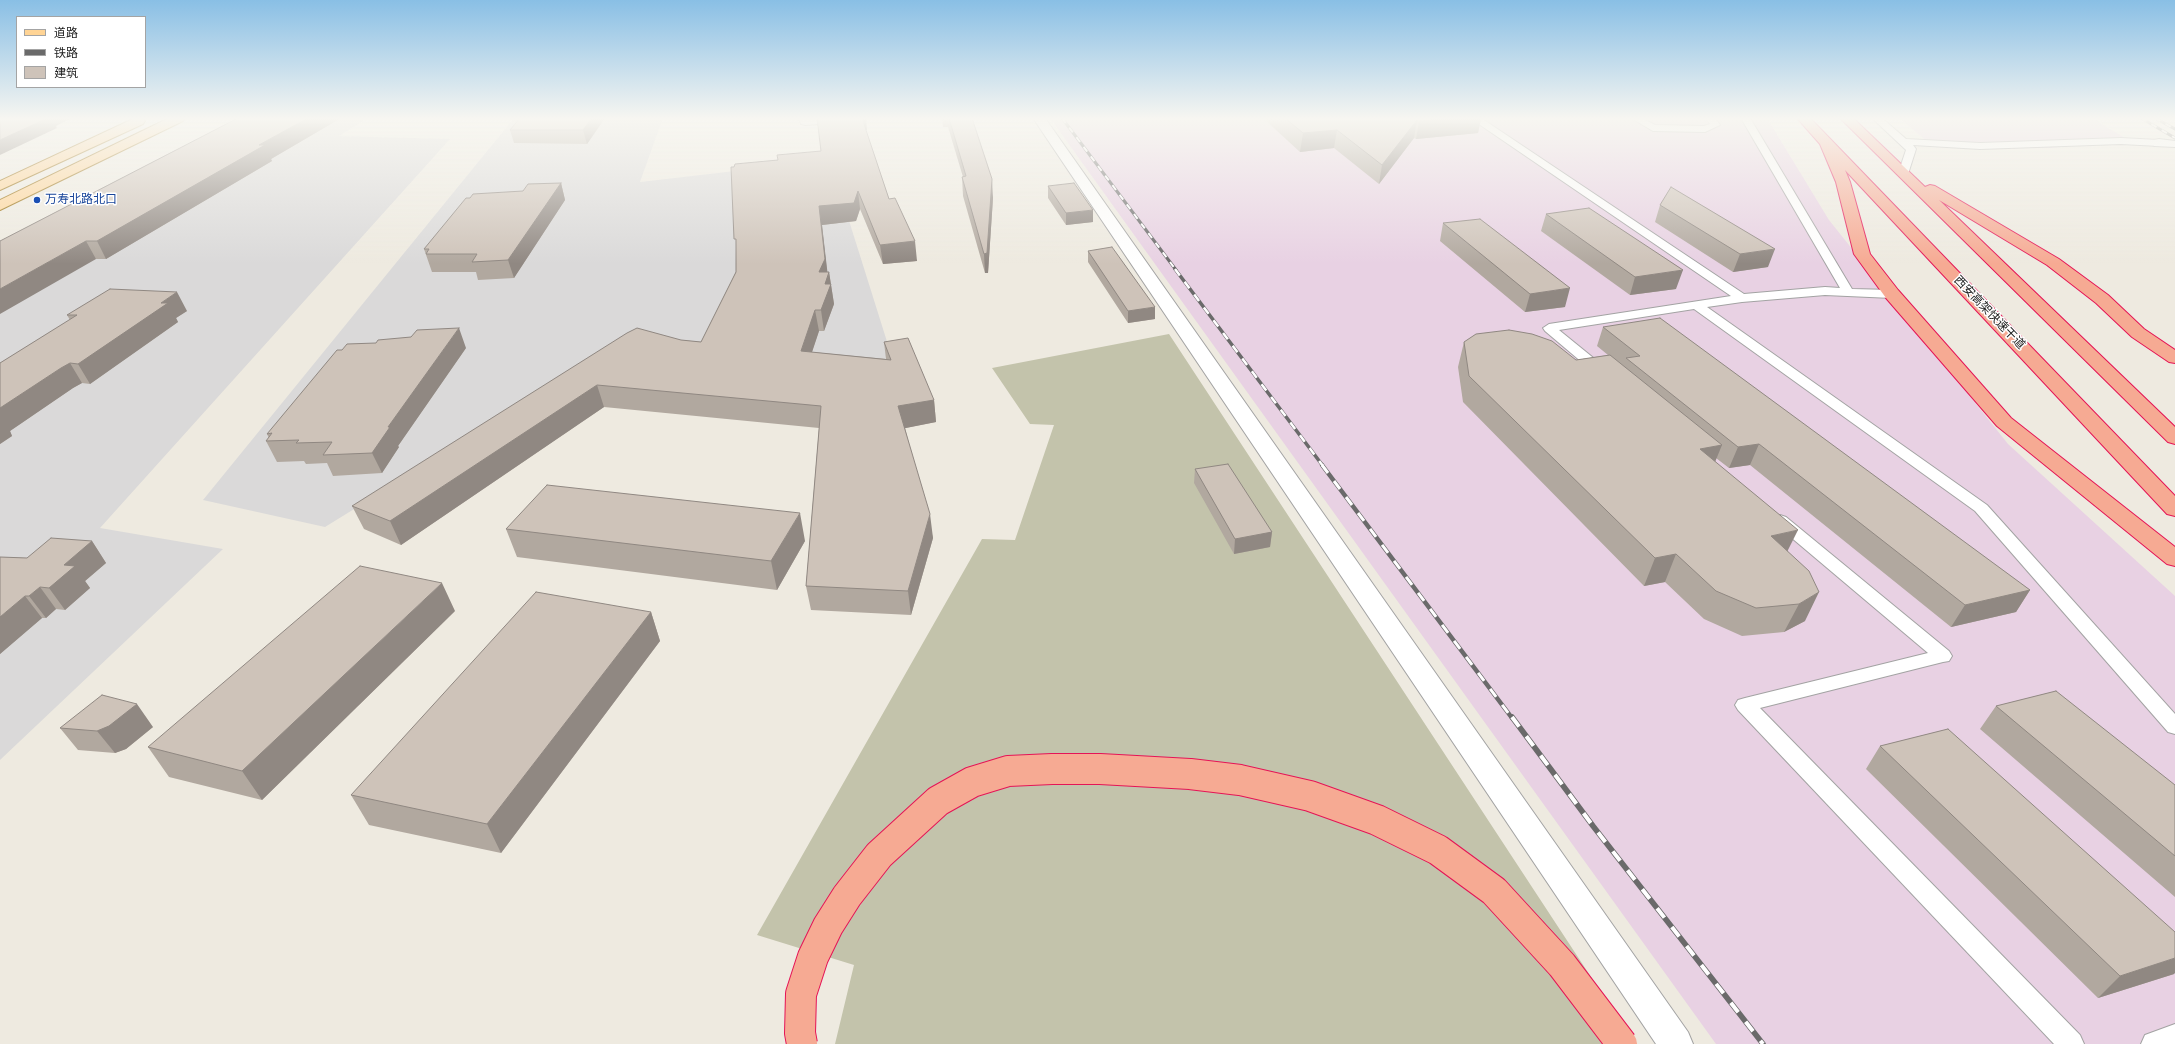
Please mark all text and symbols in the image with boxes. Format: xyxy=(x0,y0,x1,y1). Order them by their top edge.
legend xyxy=(16,16,146,88)
text: 道路 xyxy=(54,23,78,42)
text: 铁路 xyxy=(54,43,78,62)
text: 建筑 xyxy=(54,63,78,82)
place label: 万寿北路北口 xyxy=(45,193,117,207)
marker: 万寿北路北口 xyxy=(32,195,42,205)
street label: 西安高架快速干道 xyxy=(1950,273,2028,353)

